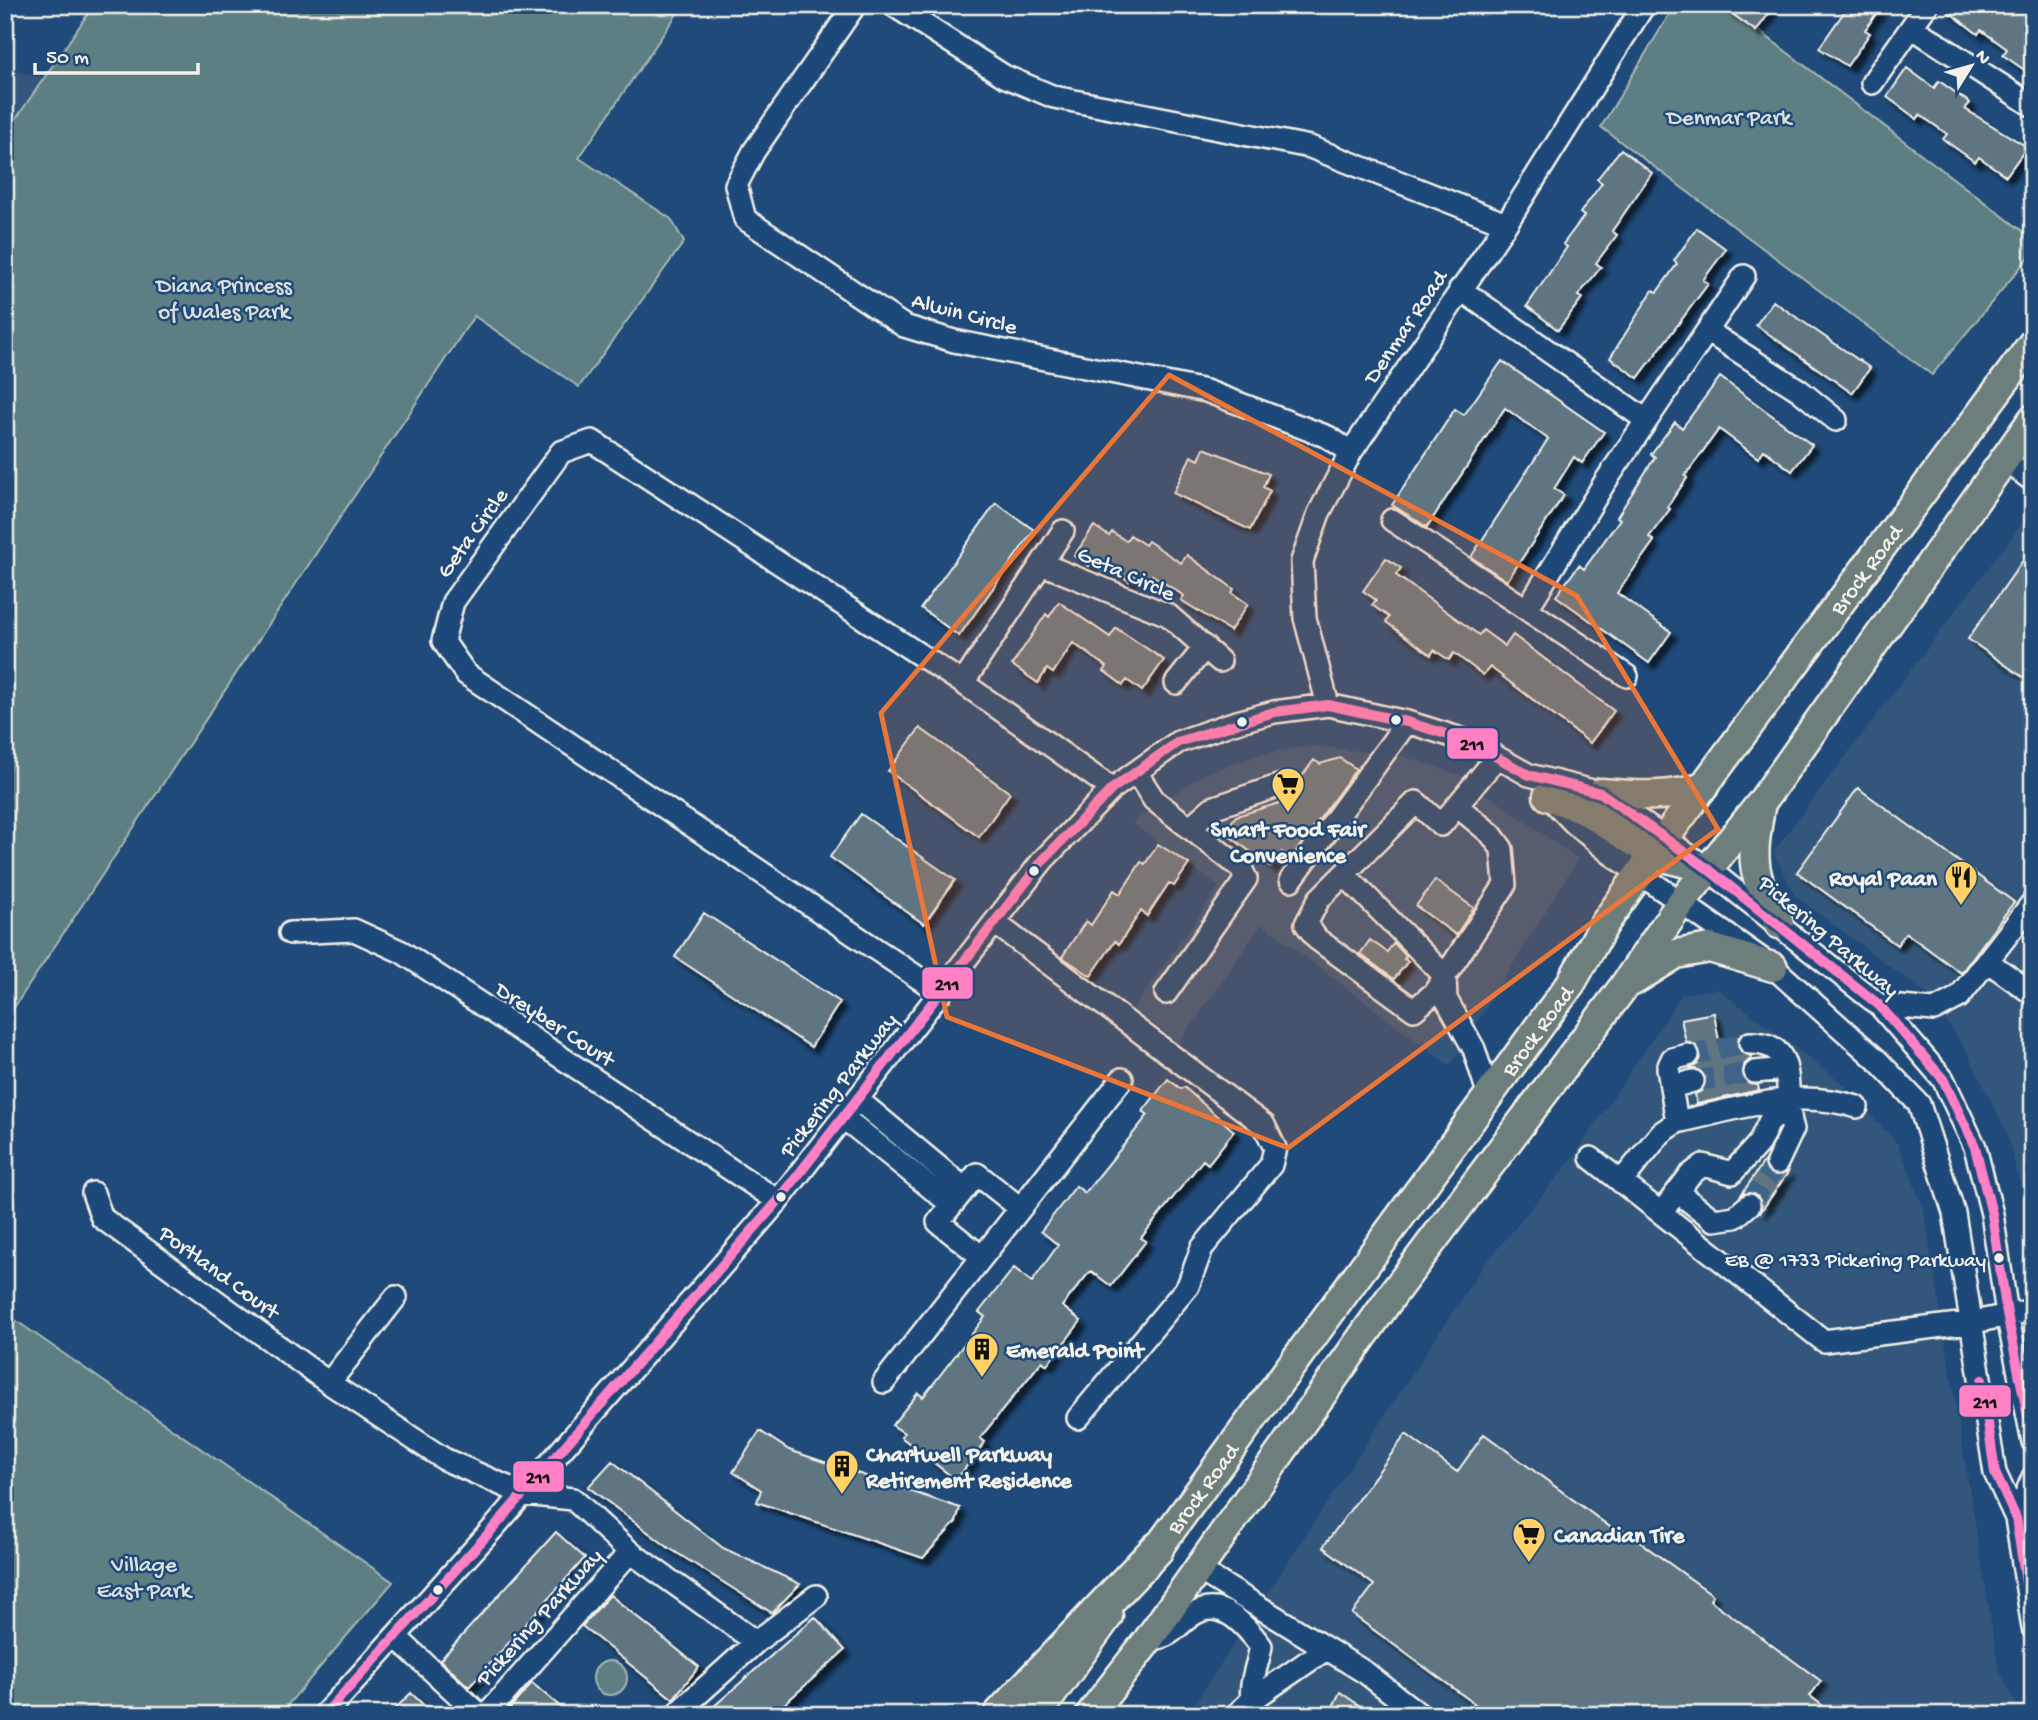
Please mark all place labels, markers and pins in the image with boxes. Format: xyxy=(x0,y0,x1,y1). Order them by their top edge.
unlabelled marker xyxy=(1389,713,1403,727)
unlabelled marker xyxy=(1235,715,1249,729)
supermarket icon: Smart Food Fair Convenience xyxy=(1269,765,1307,814)
place label: Smart Food Fair Convenience xyxy=(1210,818,1368,871)
restaurant icon: Royal Paan xyxy=(1942,858,1980,907)
unlabelled marker xyxy=(1027,864,1041,878)
place label: Royal Paan xyxy=(1828,867,1938,894)
unlabelled marker xyxy=(774,1190,788,1204)
place label: EB @ 1733 Pickering Parkway xyxy=(1725,1250,1986,1275)
marker: EB @ 1733 Pickering Parkway xyxy=(1992,1251,2006,1265)
building icon: Emerald Point xyxy=(963,1330,1001,1379)
place label: Emerald Point xyxy=(1006,1339,1146,1366)
place label: Chartwell Parkway Retirement Residence xyxy=(865,1443,1073,1496)
building icon: Chartwell Parkway Retirement Residence xyxy=(823,1447,861,1496)
supermarket icon: Canadian Tire xyxy=(1510,1515,1548,1564)
place label: Canadian Tire xyxy=(1554,1524,1686,1551)
unlabelled marker xyxy=(431,1583,445,1597)

